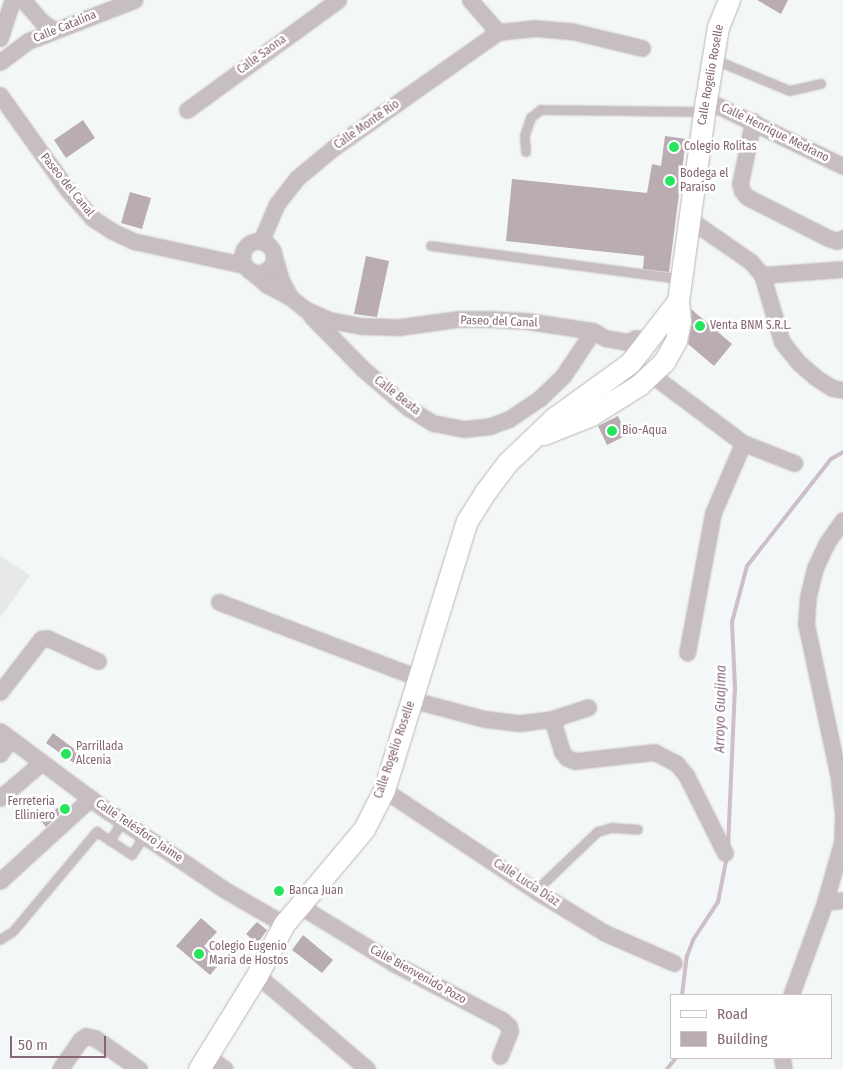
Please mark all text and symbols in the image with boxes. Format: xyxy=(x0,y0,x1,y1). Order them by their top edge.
street label: Calle Catalina xyxy=(31,8,99,46)
street label: Calle Rogelio Roselle xyxy=(695,23,727,127)
street label: Calle Saona xyxy=(235,32,289,78)
street label: Calle Monte Río xyxy=(332,97,402,153)
street label: Calle Henrique Medrano xyxy=(719,101,831,165)
place label: Colegio Rolitas xyxy=(684,140,757,154)
marker: Colegio Rolitas xyxy=(668,141,680,153)
street label: Paseo del Canal xyxy=(37,151,97,219)
place label: Bodega el Paraíso xyxy=(680,167,728,195)
marker: Bodega el Paraíso xyxy=(664,175,676,187)
street label: Paseo del Canal xyxy=(460,313,538,331)
place label: Venta BNM S.R.L. xyxy=(710,319,791,333)
marker: Venta BNM S.R.L. xyxy=(694,320,706,332)
street label: Calle Beata xyxy=(371,373,423,419)
place label: Bio-Aqua xyxy=(622,424,667,438)
marker: Bio-Aqua xyxy=(606,425,618,437)
water label: Arroyo Guajima xyxy=(712,665,730,753)
street label: Calle Rogelio Roselle xyxy=(372,699,418,801)
place label: Parrillada Alcenia xyxy=(76,740,123,768)
marker: Parrillada Alcenia xyxy=(60,748,72,760)
place label: Ferreteria Elliniero xyxy=(8,795,55,823)
street label: Calle Telésforo Jaime xyxy=(93,797,185,865)
marker: Ferreteria Elliniero xyxy=(59,803,71,815)
street label: Calle Lucía Díaz xyxy=(490,856,562,910)
place label: Banca Juan xyxy=(289,884,343,898)
marker: Banca Juan xyxy=(273,885,285,897)
place label: Colegio Eugenio Maria de Hostos xyxy=(209,940,288,968)
street label: Calle Bienvenido Pozo xyxy=(367,943,469,1007)
marker: Colegio Eugenio Maria de Hostos xyxy=(193,948,205,960)
legend xyxy=(670,994,833,1059)
text: Road xyxy=(717,1005,748,1023)
scale bar xyxy=(12,1026,109,1058)
text: Building xyxy=(717,1030,768,1048)
text: 50 m xyxy=(18,1036,48,1054)

